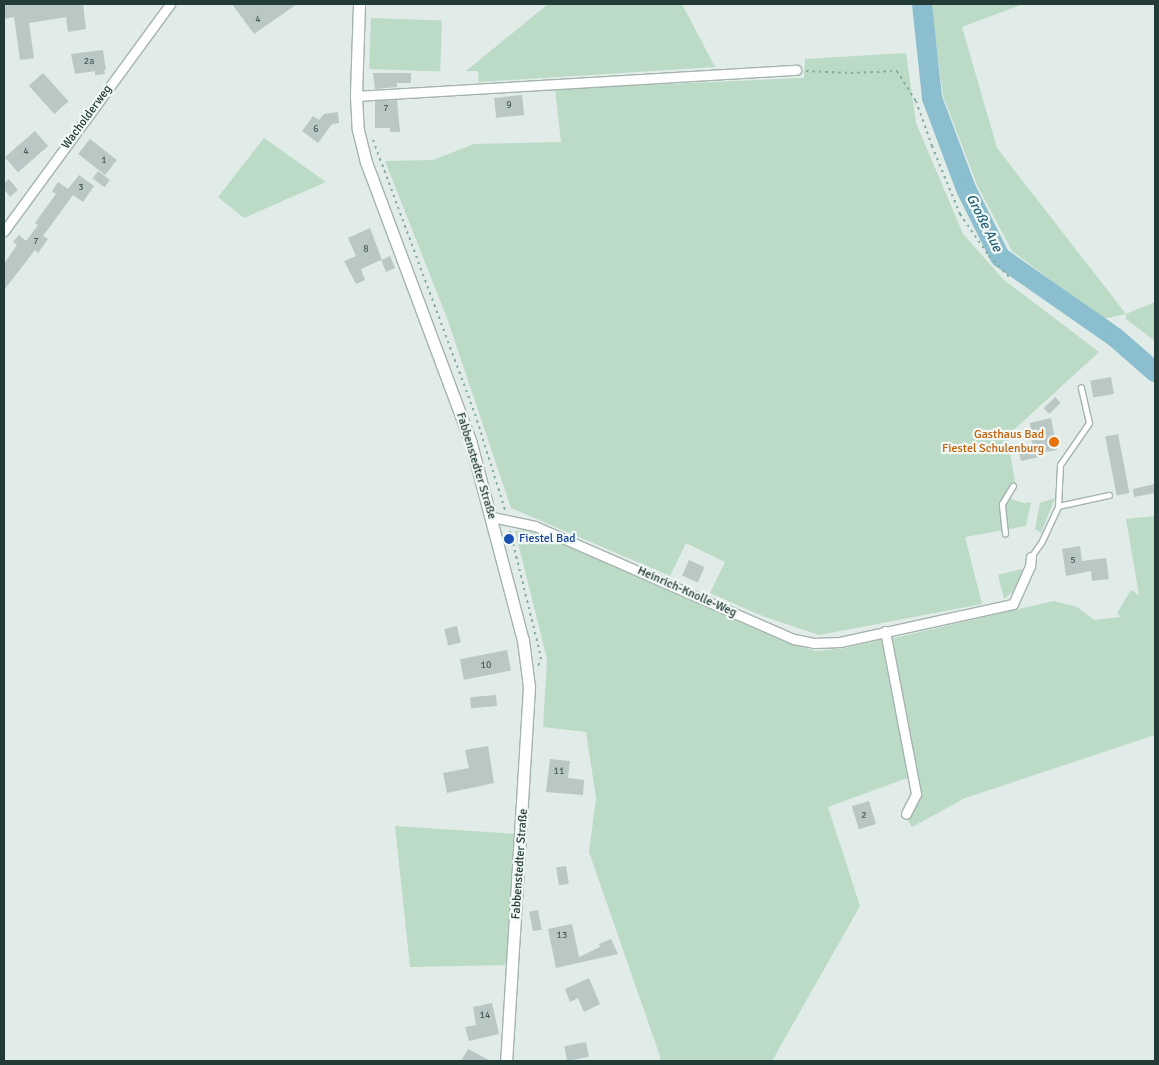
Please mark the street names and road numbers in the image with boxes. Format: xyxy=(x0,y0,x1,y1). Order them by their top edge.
street label: Wacholderweg xyxy=(59,82,115,152)
street label: Fabbenstedter Straße xyxy=(453,411,499,521)
street label: Heinrich-Knolle-Weg xyxy=(635,564,739,620)
street label: Fabbenstedter Straße xyxy=(509,808,531,920)

